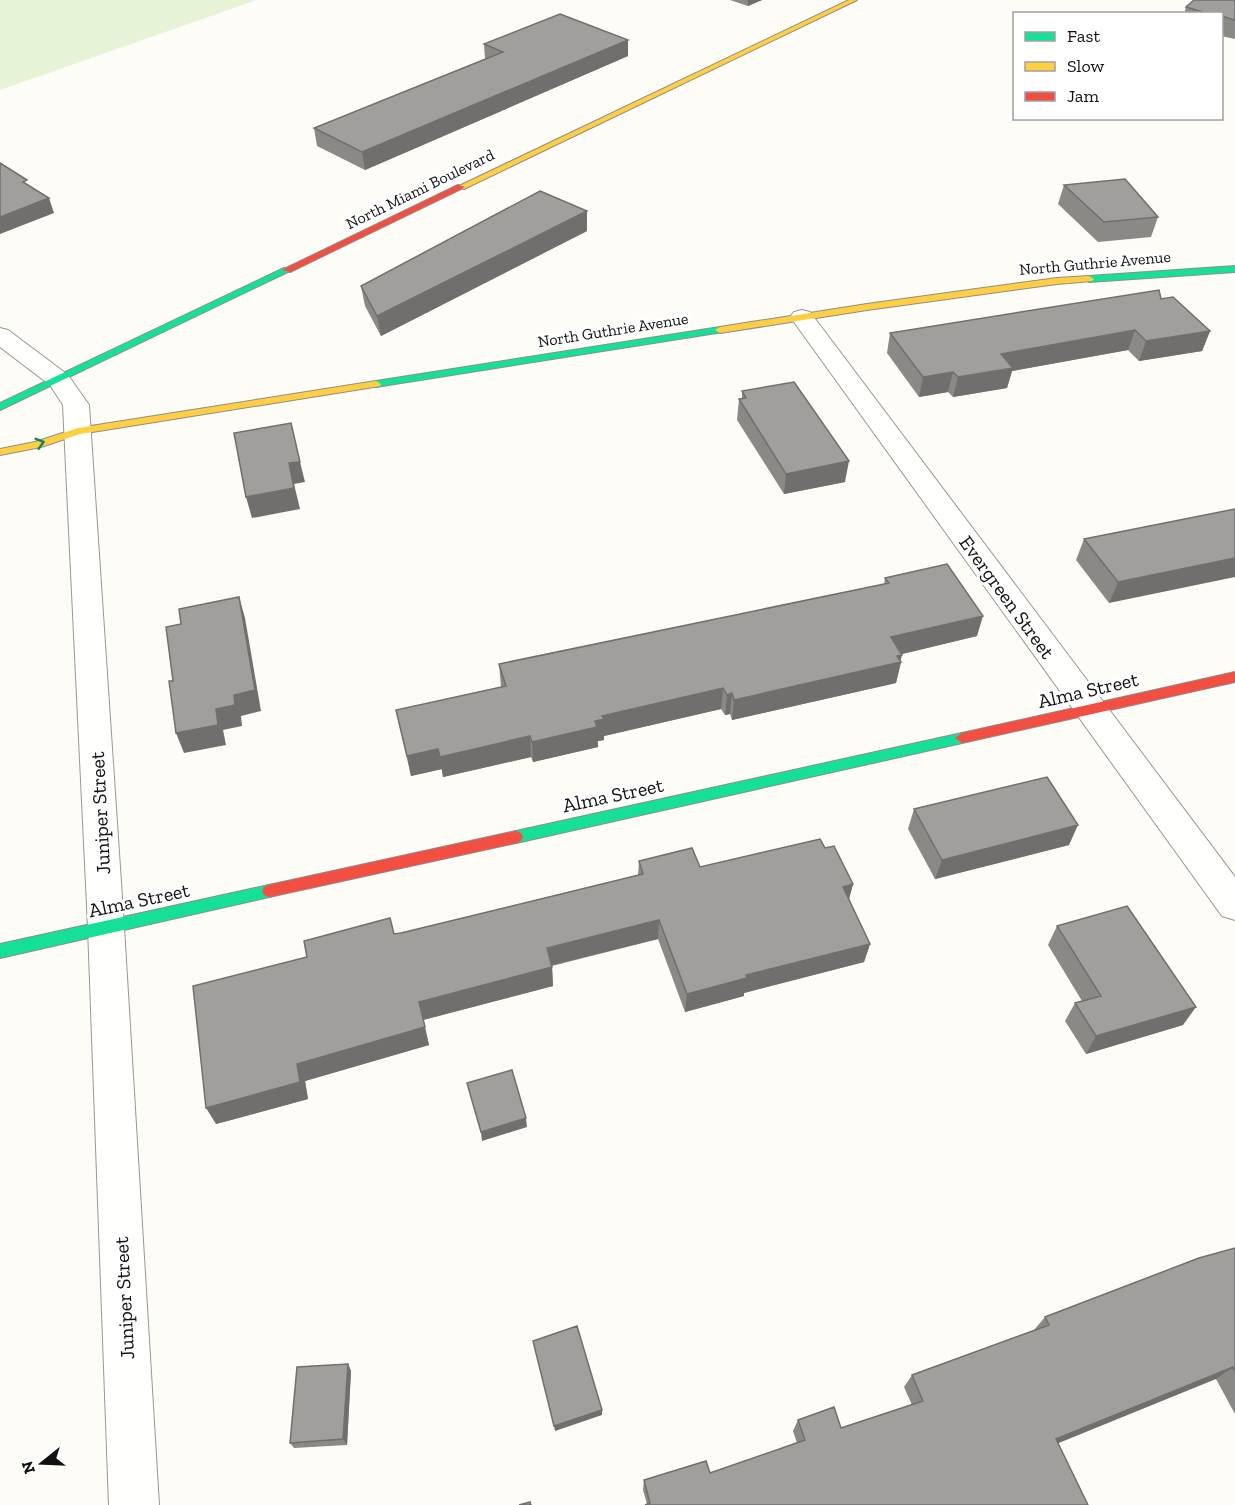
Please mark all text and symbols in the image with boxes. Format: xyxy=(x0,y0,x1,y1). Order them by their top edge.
legend xyxy=(1013,12,1223,120)
text: Fast xyxy=(1067,25,1100,47)
text: Slow xyxy=(1067,55,1104,77)
text: Jam xyxy=(1067,85,1099,107)
street label: North Miami Boulevard xyxy=(343,145,497,233)
street label: North Guthrie Avenue xyxy=(1018,247,1172,279)
street label: North Guthrie Avenue xyxy=(536,309,690,351)
one-way arrow xyxy=(34,438,45,450)
street label: Evergreen Street xyxy=(954,531,1060,664)
street label: Alma Street xyxy=(1035,667,1141,713)
street label: Juniper Street xyxy=(85,751,115,875)
street label: Alma Street xyxy=(560,772,666,817)
street label: Alma Street xyxy=(86,877,192,922)
street label: Juniper Street xyxy=(109,1236,139,1360)
north arrow xyxy=(12,1433,72,1493)
text: N xyxy=(17,1459,39,1476)

